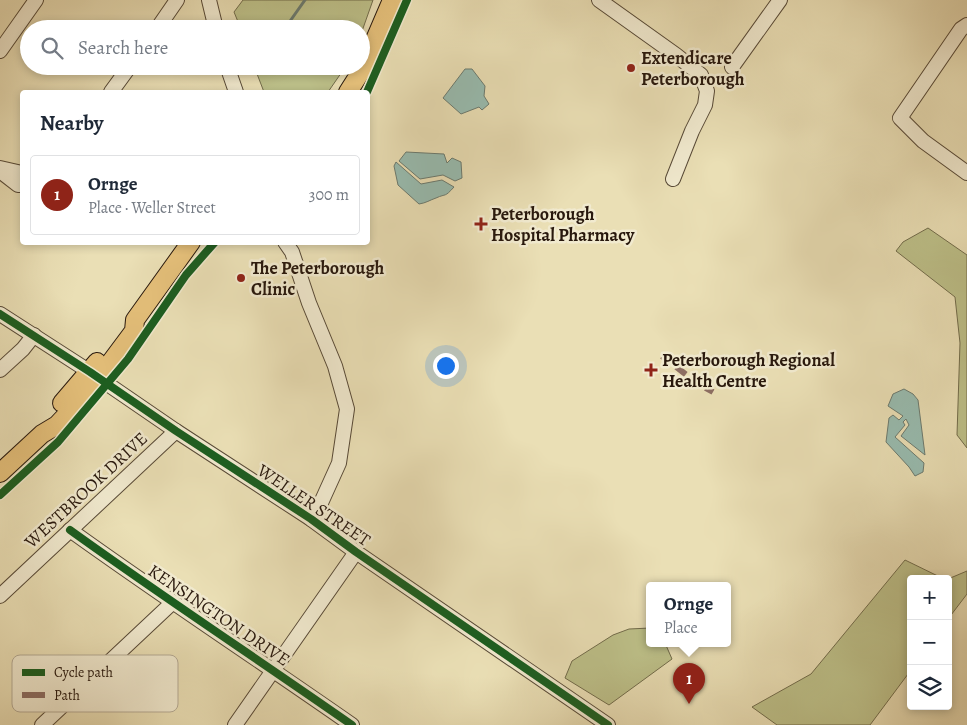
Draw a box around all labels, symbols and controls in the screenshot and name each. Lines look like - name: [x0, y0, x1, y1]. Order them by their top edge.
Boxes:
- search box: [20, 20, 370, 75]
- icon: search: [38, 34, 66, 62]
- text: Search here: [78, 35, 168, 61]
- place label: Extendicare Peterborough: [641, 46, 745, 91]
- marker: Extendicare Peterborough: [625, 62, 637, 74]
- text: Nearby: [40, 109, 103, 137]
- text: Ornge: [88, 171, 138, 197]
- text: 1: [54, 184, 60, 206]
- text: 300 m: [309, 184, 349, 206]
- text: Place · Weller Street: [88, 197, 216, 219]
- place label: Peterborough Hospital Pharmacy: [491, 202, 635, 247]
- marker: Peterborough Hospital Pharmacy: [475, 218, 487, 230]
- place label: The Peterborough Clinic: [251, 256, 385, 301]
- marker: The Peterborough Clinic: [235, 272, 247, 284]
- place label: Peterborough Regional Health Centre: [662, 348, 835, 393]
- your location: [433, 353, 459, 379]
- marker: Peterborough Regional Health Centre: [644, 363, 658, 377]
- street label: WESTBROOK DRIVE: [19, 427, 153, 554]
- street label: WELLER STREET: [252, 458, 375, 552]
- street label: KENSINGTON DRIVE: [143, 559, 295, 671]
- map controls: [907, 575, 952, 710]
- button: +: [907, 575, 952, 620]
- popup: [646, 582, 731, 647]
- text: Ornge: [664, 591, 713, 617]
- text: Place: [664, 617, 698, 639]
- button: −: [907, 620, 952, 665]
- legend: [12, 655, 178, 712]
- text: Cycle path: [54, 663, 114, 682]
- pin: 1: [673, 663, 705, 704]
- button: layers: [907, 665, 952, 710]
- text: Path: [54, 686, 81, 705]

